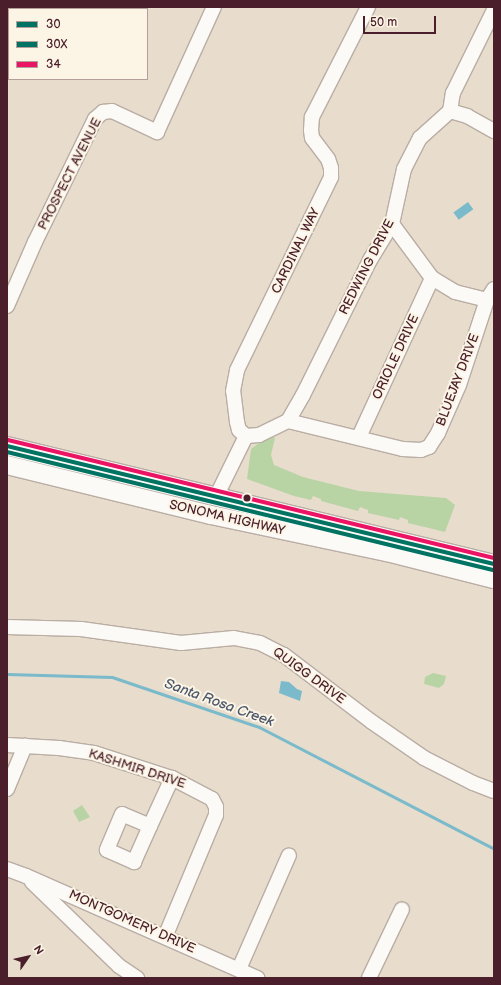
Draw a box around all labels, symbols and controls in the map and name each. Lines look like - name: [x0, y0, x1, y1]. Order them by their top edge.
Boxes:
- legend: [8, 8, 148, 80]
- scale bar: [365, 8, 438, 34]
- text: 50 m: [370, 15, 397, 30]
- text: 30: [46, 17, 60, 32]
- text: 30X: [46, 37, 67, 52]
- text: 34: [46, 57, 61, 72]
- street label: PROSPECT AVENUE: [35, 115, 105, 233]
- street label: CARDINAL WAY: [268, 205, 324, 297]
- street label: REDWING DRIVE: [336, 217, 398, 317]
- street label: ORIOLE DRIVE: [369, 312, 423, 402]
- street label: BLUEJAY DRIVE: [433, 332, 483, 428]
- unlabelled marker: [242, 493, 252, 503]
- street label: SONOMA HIGHWAY: [168, 497, 286, 539]
- street label: QUIGG DRIVE: [270, 644, 348, 708]
- water label: Santa Rosa Creek: [162, 675, 276, 731]
- street label: KASHMIR DRIVE: [87, 746, 187, 792]
- street label: MONTGOMERY DRIVE: [66, 887, 198, 957]
- north arrow: [8, 937, 48, 977]
- text: N: [31, 943, 46, 957]

